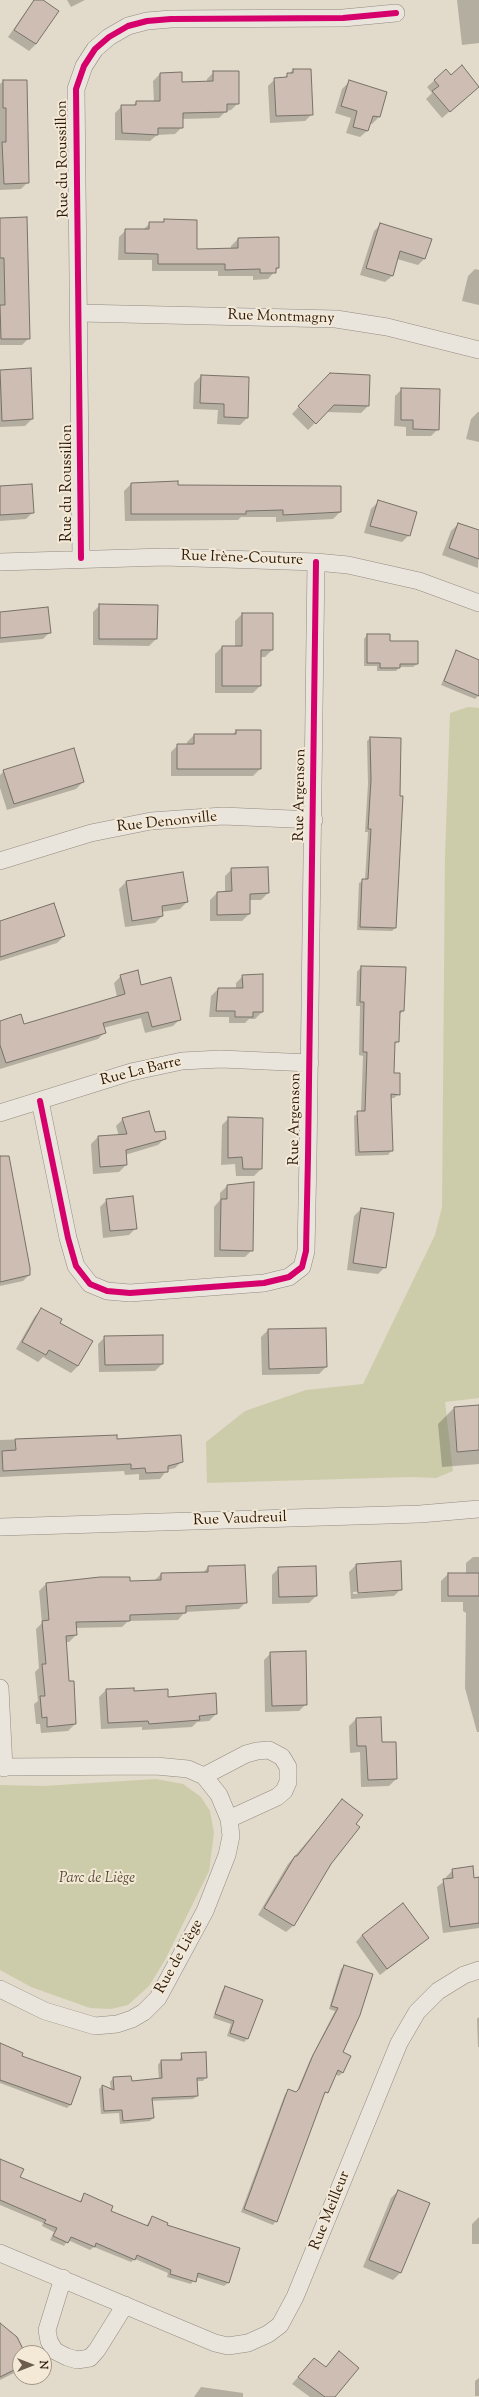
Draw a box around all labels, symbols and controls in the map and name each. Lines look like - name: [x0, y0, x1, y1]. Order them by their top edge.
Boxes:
- street label: Rue du Roussillon: [54, 100, 74, 218]
- street label: Rue Montmagny: [227, 307, 335, 329]
- street label: Rue du Roussillon: [59, 424, 77, 542]
- street label: Rue Irène-Couture: [181, 548, 303, 570]
- street label: Rue Argenson: [291, 748, 311, 842]
- street label: Rue Denonville: [116, 809, 218, 837]
- street label: Rue La Barre: [99, 1053, 183, 1091]
- street label: Rue Argenson: [286, 1072, 306, 1166]
- street label: Rue Vaudreuil: [193, 1509, 287, 1531]
- park label: Parc de Liège: [59, 1870, 135, 1888]
- street label: Rue de Liège: [152, 1917, 208, 1997]
- street label: Rue Meilleur: [307, 2169, 355, 2253]
- north arrow: [12, 2345, 52, 2385]
- text: N: [35, 2361, 51, 2369]

